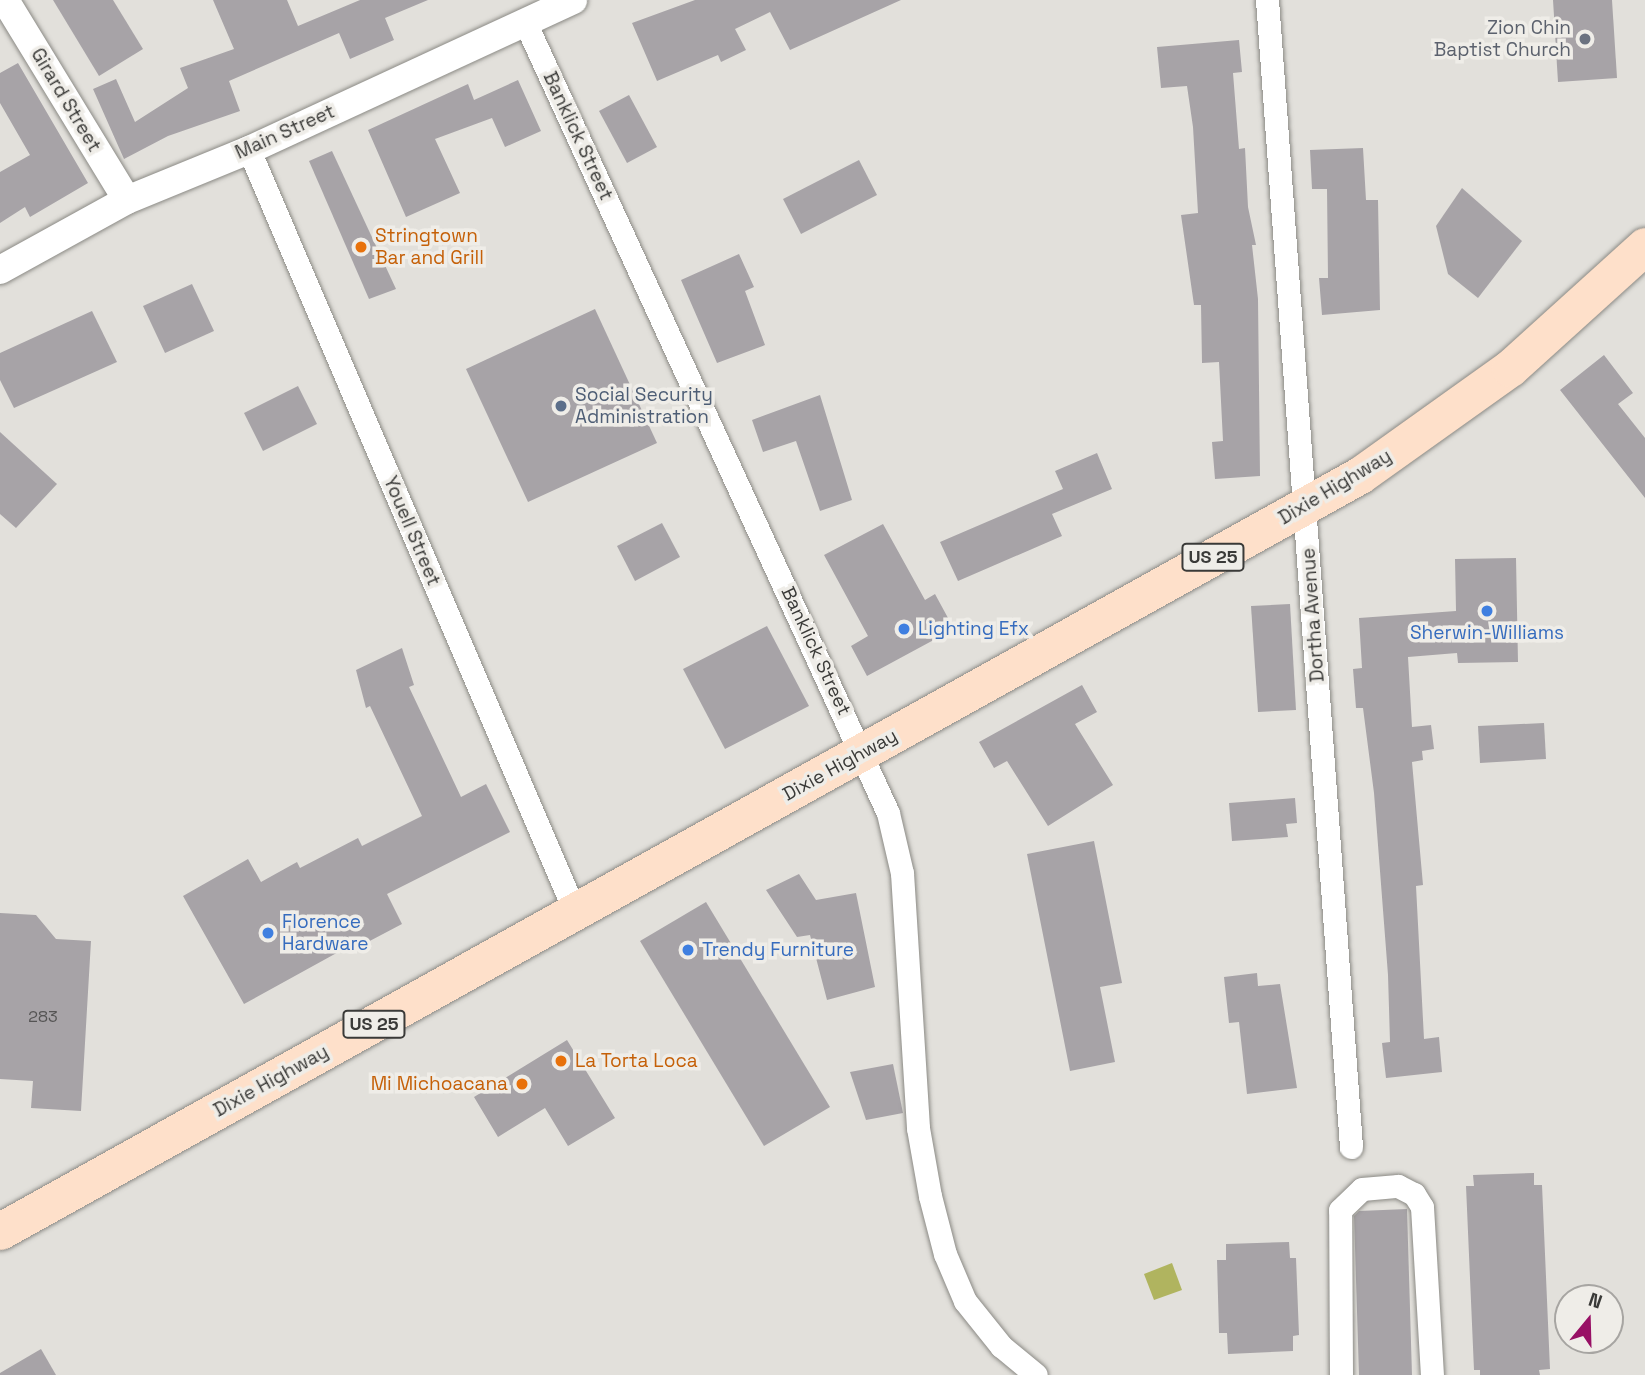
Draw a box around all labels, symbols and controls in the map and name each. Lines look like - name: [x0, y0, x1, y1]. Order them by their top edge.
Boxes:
- place label: Zion Chin Baptist Church: [1434, 17, 1571, 61]
- marker: Zion Chin Baptist Church: [1577, 31, 1593, 47]
- street label: Girard Street: [26, 44, 106, 156]
- street label: Banklick Street: [538, 68, 618, 204]
- street label: Main Street: [232, 100, 338, 164]
- place label: Stringtown Bar and Grill: [375, 225, 484, 269]
- marker: Stringtown Bar and Grill: [353, 239, 369, 255]
- place label: Social Security Administration: [575, 384, 713, 428]
- marker: Social Security Administration: [553, 398, 569, 414]
- street label: Dixie Highway: [1274, 444, 1396, 530]
- street label: Youell Street: [379, 473, 445, 589]
- road number: US 25: [1180, 542, 1246, 572]
- street label: Dortha Avenue: [1297, 547, 1329, 683]
- street label: Banklick Street: [776, 583, 856, 719]
- marker: Sherwin-Williams: [1479, 603, 1495, 619]
- place label: Lighting Efx: [918, 618, 1029, 640]
- marker: Lighting Efx: [896, 621, 912, 637]
- place label: Sherwin-Williams: [1410, 622, 1564, 644]
- street label: Dixie Highway: [779, 724, 901, 806]
- place label: Florence Hardware: [282, 911, 368, 955]
- marker: Florence Hardware: [260, 925, 276, 941]
- place label: Trendy Furniture: [702, 939, 854, 961]
- marker: Trendy Furniture: [680, 942, 696, 958]
- house number: 283: [28, 1007, 58, 1027]
- road number: US 25: [341, 1009, 407, 1038]
- street label: Dixie Highway: [210, 1040, 332, 1122]
- place label: La Torta Loca: [575, 1050, 698, 1072]
- marker: La Torta Loca: [553, 1053, 569, 1069]
- place label: Mi Michoacana: [371, 1073, 508, 1095]
- marker: Mi Michoacana: [514, 1076, 530, 1092]
- north arrow: [1554, 1284, 1624, 1354]
- text: N: [1585, 1287, 1605, 1314]

